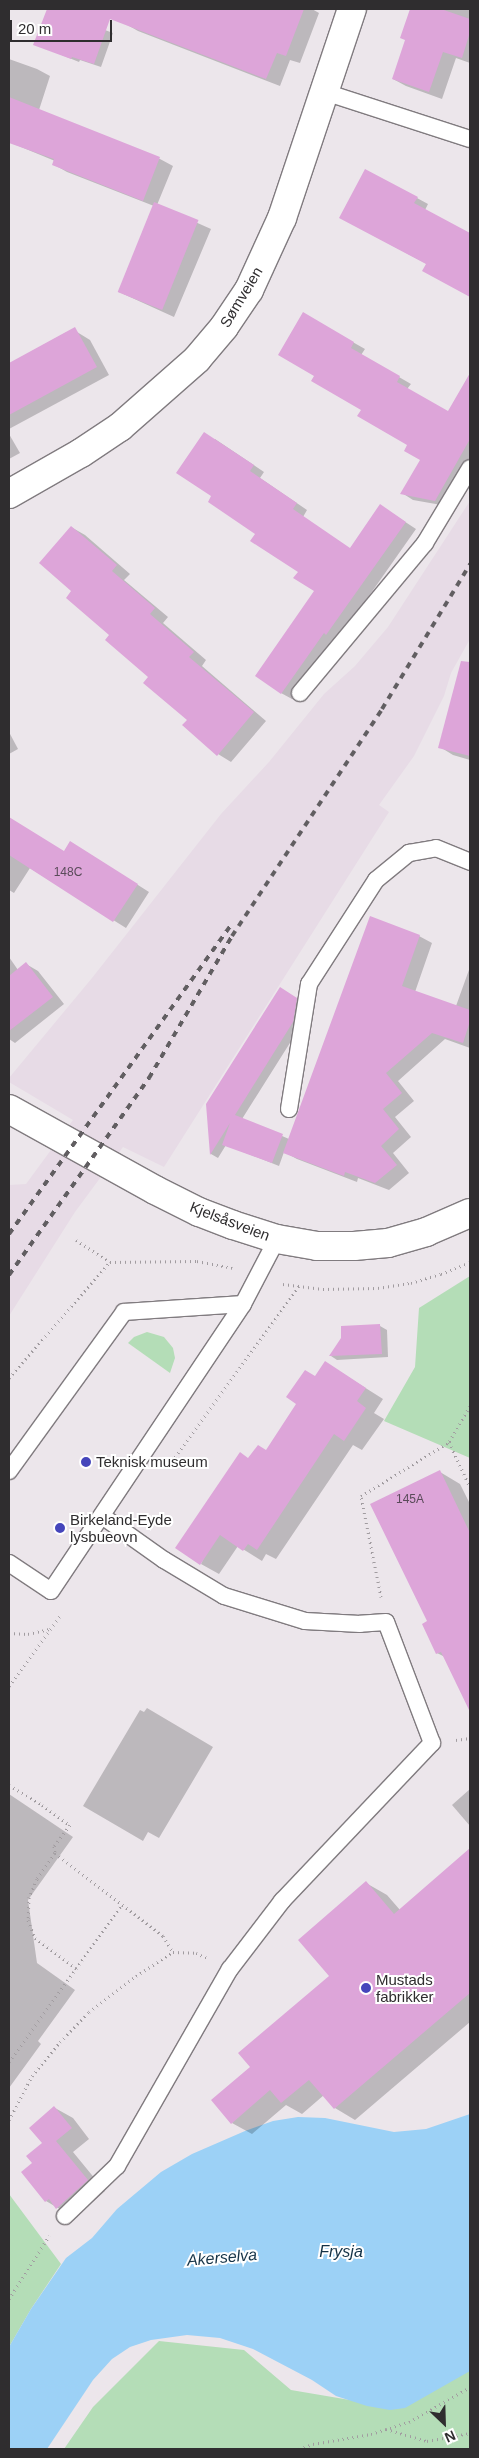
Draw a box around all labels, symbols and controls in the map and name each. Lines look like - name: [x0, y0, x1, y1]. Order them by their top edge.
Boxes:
- scale bar: [12, 10, 115, 42]
- text: 20 m: [18, 20, 51, 37]
- street label: Sømveien: [216, 263, 266, 331]
- house number: 148C: [54, 866, 82, 880]
- street label: Kjelsåsveien: [187, 1198, 273, 1244]
- place label: Teknisk museum: [96, 1453, 208, 1471]
- marker: Teknisk museum: [80, 1456, 92, 1468]
- house number: 145A: [396, 1493, 424, 1507]
- place label: Birkeland-Eyde lysbueovn: [70, 1510, 172, 1545]
- marker: Birkeland-Eyde lysbueovn: [54, 1522, 66, 1534]
- place label: Mustads fabrikker: [376, 1970, 434, 2005]
- marker: Mustads fabrikker: [360, 1982, 372, 1994]
- water label: Frysja: [319, 2242, 363, 2262]
- water label: Akerselva: [186, 2245, 258, 2271]
- north arrow: [419, 2398, 469, 2448]
- text: N: [442, 2427, 458, 2446]

